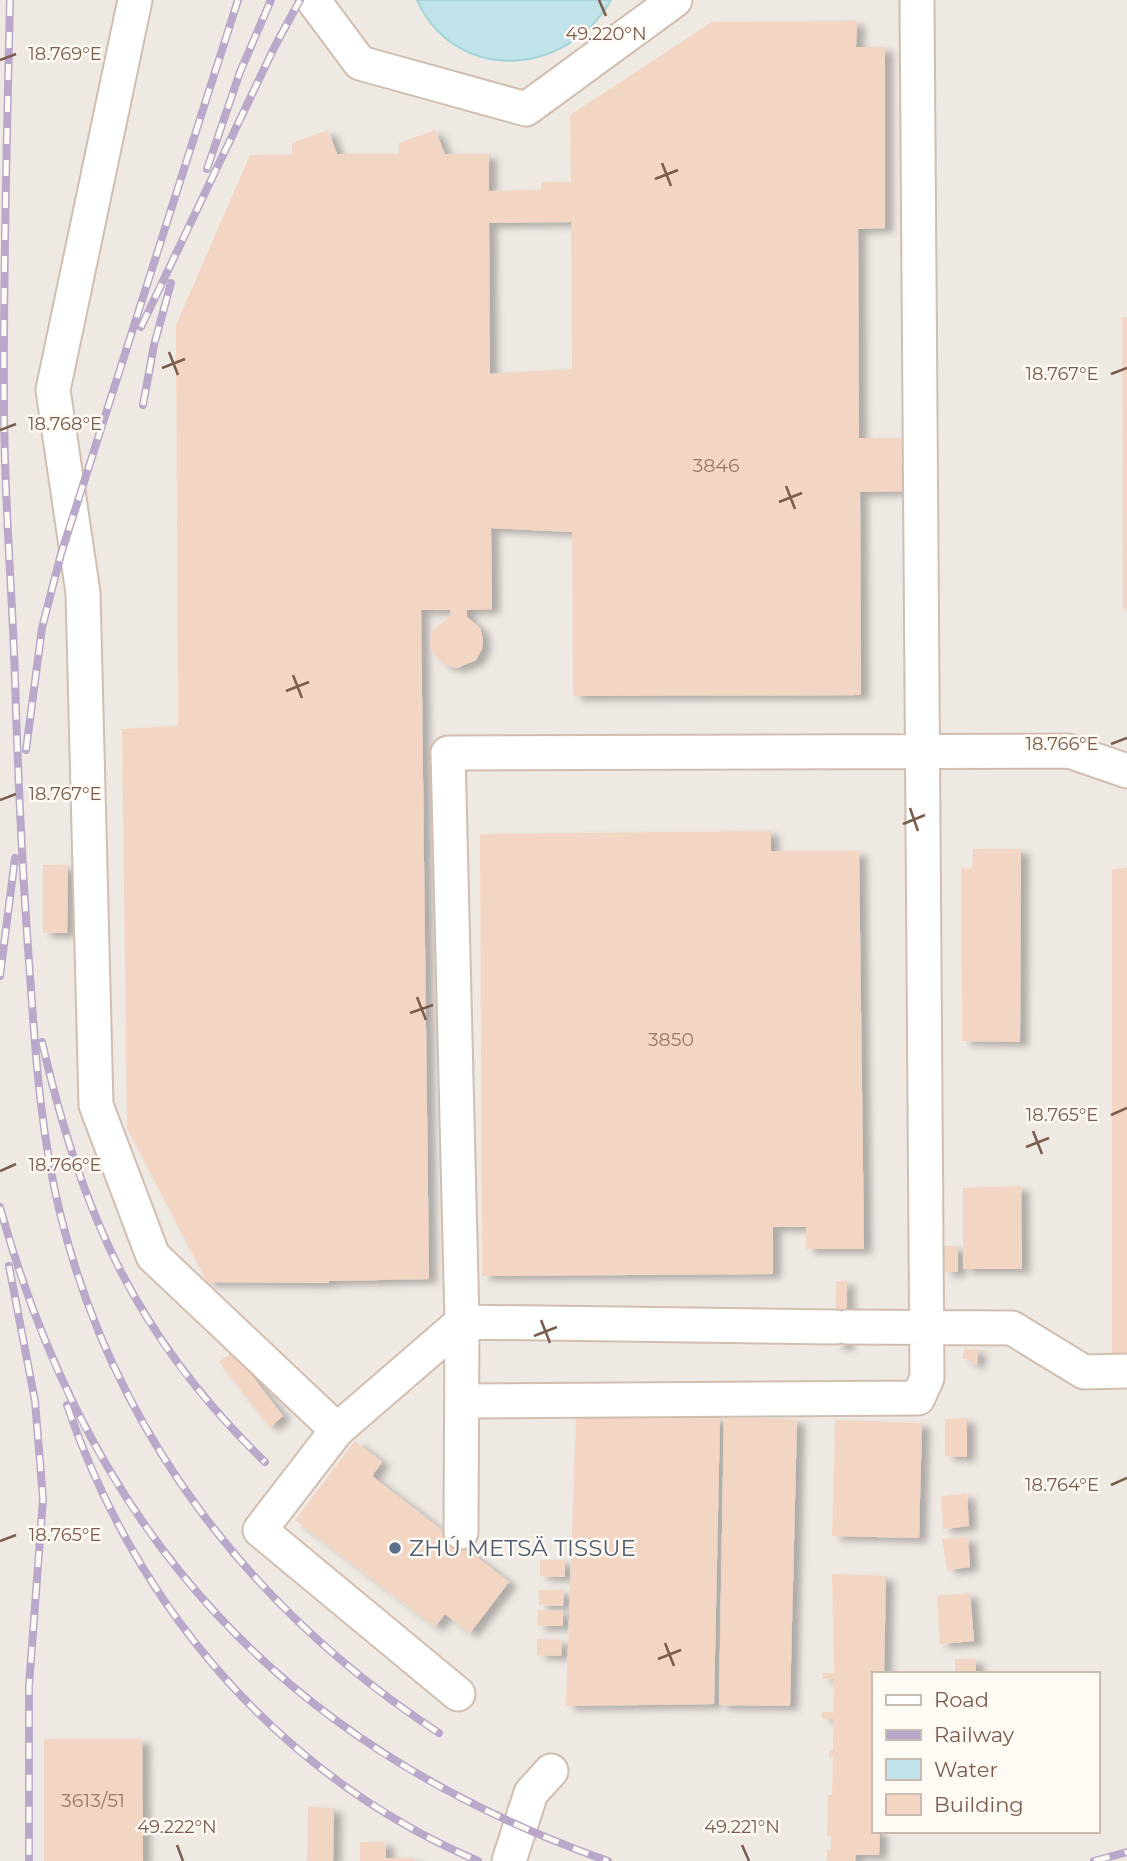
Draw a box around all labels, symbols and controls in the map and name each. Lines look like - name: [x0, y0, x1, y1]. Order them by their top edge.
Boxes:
- text: 49.220°N: [565, 23, 647, 45]
- text: 18.769°E: [28, 43, 102, 65]
- text: 18.767°E: [1025, 363, 1099, 385]
- text: 18.768°E: [28, 413, 102, 435]
- house number: 3846: [693, 454, 739, 477]
- text: 18.766°E: [1025, 733, 1099, 755]
- text: 18.767°E: [28, 783, 102, 805]
- house number: 3850: [648, 1028, 694, 1051]
- text: 18.765°E: [1026, 1104, 1098, 1126]
- text: 18.766°E: [28, 1154, 102, 1176]
- text: 18.764°E: [1025, 1474, 1099, 1496]
- text: 18.765°E: [29, 1524, 101, 1546]
- place label: ZHÚ METSÄ TISSUE: [409, 1534, 636, 1562]
- marker: ZHÚ METSÄ TISSUE: [387, 1540, 403, 1556]
- legend: [872, 1672, 1099, 1833]
- text: Road: [934, 1687, 989, 1712]
- text: Railway: [934, 1722, 1015, 1747]
- text: Water: [934, 1757, 998, 1782]
- house number: 3613/51: [61, 1789, 125, 1812]
- text: Building: [934, 1792, 1024, 1817]
- text: 49.222°N: [137, 1816, 217, 1838]
- text: 49.221°N: [704, 1816, 780, 1838]

